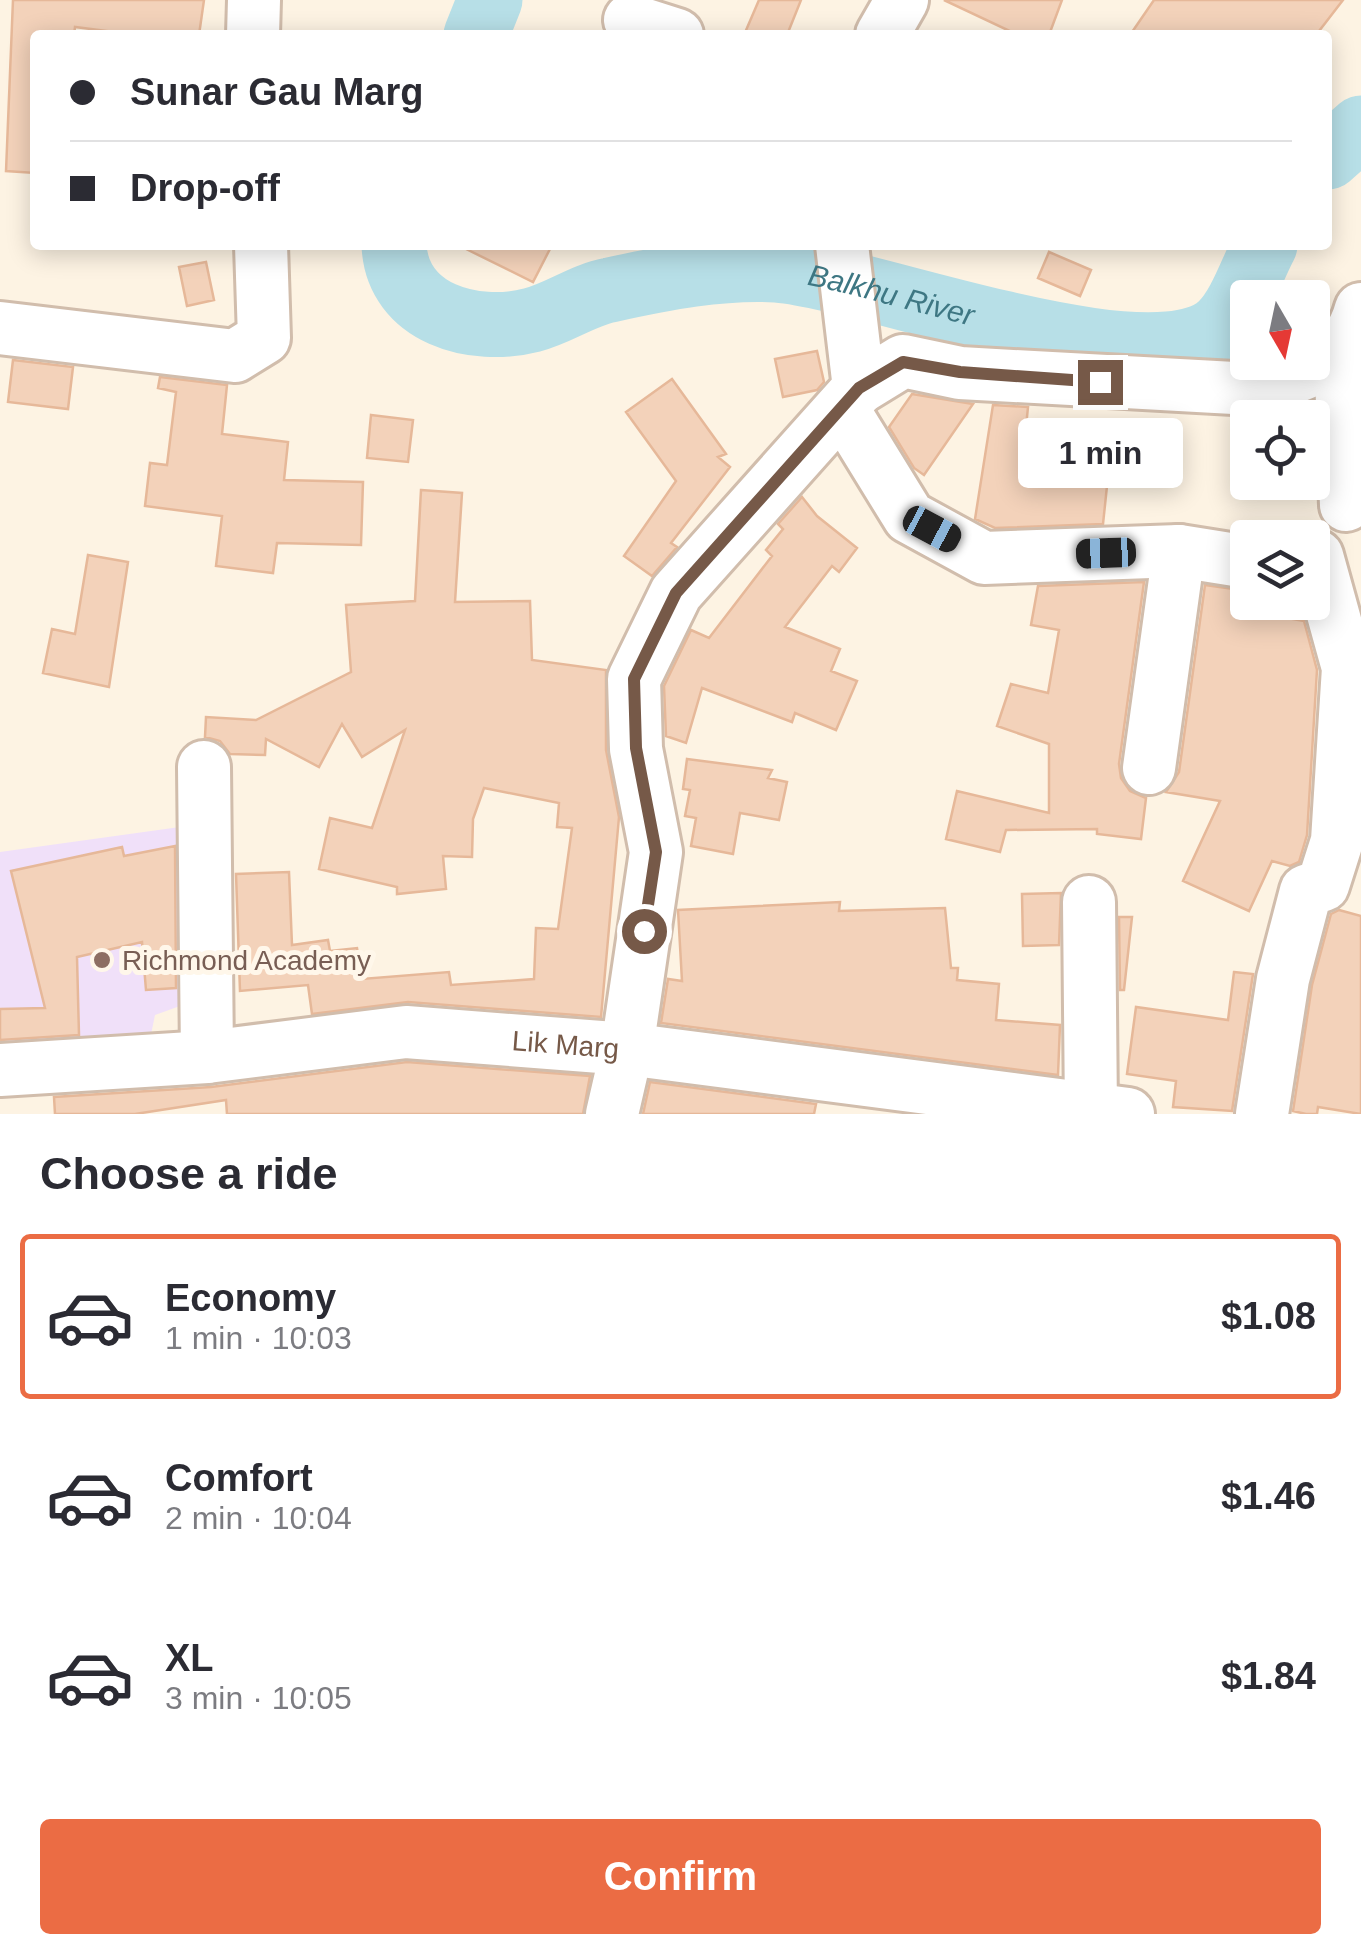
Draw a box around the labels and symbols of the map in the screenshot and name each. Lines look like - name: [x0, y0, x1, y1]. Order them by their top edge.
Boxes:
- water label: Balkhu River: [805, 258, 979, 332]
- north arrow: [1230, 280, 1330, 380]
- route end: [1078, 360, 1123, 405]
- callout: 1 min: [1018, 417, 1182, 487]
- car: [898, 502, 966, 556]
- car: [1075, 537, 1137, 569]
- route start: [622, 909, 667, 954]
- place label: Richmond Academy: [122, 945, 371, 976]
- marker: Richmond Academy: [91, 949, 113, 971]
- street label: Lik Marg: [511, 1025, 620, 1064]

